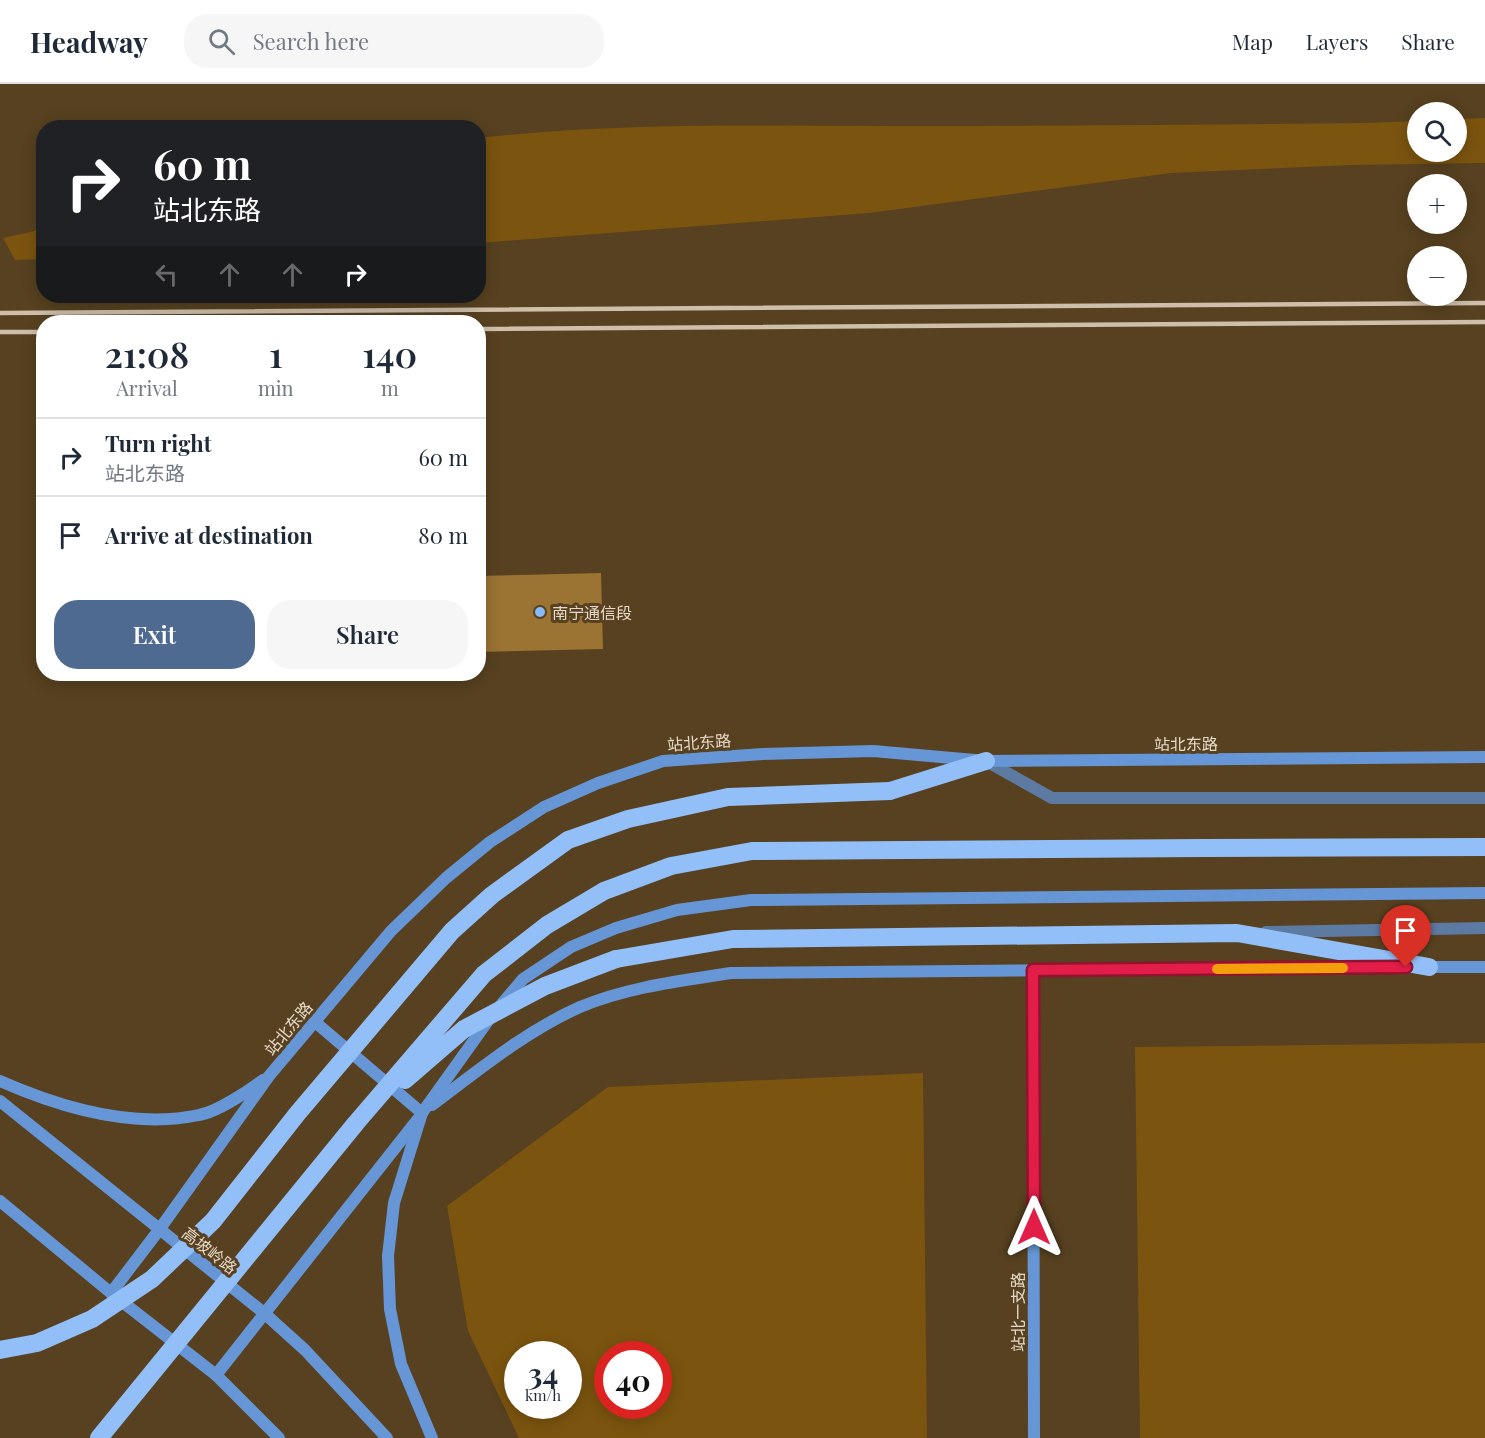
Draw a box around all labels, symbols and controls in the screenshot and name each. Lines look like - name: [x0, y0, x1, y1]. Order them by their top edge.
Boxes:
- search box: [184, 14, 604, 68]
- text: Headway: [30, 23, 148, 60]
- icon: search: [205, 25, 238, 58]
- text: Search here: [253, 26, 369, 56]
- text: Map: [1232, 27, 1273, 55]
- text: Layers: [1306, 27, 1368, 55]
- text: Share: [1401, 27, 1455, 55]
- map controls: [1407, 102, 1467, 306]
- button: search: [1407, 102, 1467, 162]
- text: 60 m: [153, 135, 251, 191]
- icon: right: [54, 144, 132, 222]
- button: +: [1407, 174, 1467, 234]
- text: 站北东路: [153, 191, 261, 227]
- button: −: [1407, 246, 1467, 306]
- icon: left: [150, 258, 183, 291]
- icon: ahead: [213, 258, 246, 291]
- icon: ahead: [276, 258, 309, 291]
- icon: right: [339, 258, 372, 291]
- text: 21:08: [105, 329, 189, 377]
- text: 1: [269, 329, 283, 377]
- text: 140: [362, 329, 417, 377]
- text: Arrival: [116, 374, 178, 401]
- text: min: [258, 374, 294, 401]
- text: m: [381, 374, 399, 401]
- text: Turn right: [105, 428, 211, 458]
- icon: right: [54, 441, 87, 474]
- text: 60 m: [418, 442, 468, 472]
- text: 站北东路: [105, 459, 185, 486]
- icon: arrive: [54, 519, 87, 552]
- text: Arrive at destination: [105, 520, 313, 550]
- text: 80 m: [418, 520, 468, 550]
- button: Exit: [54, 600, 255, 669]
- button: Share: [267, 600, 468, 669]
- place label: 南宁通信段: [552, 602, 632, 623]
- marker: 南宁通信段: [533, 605, 547, 619]
- street label: 站北东路: [666, 729, 732, 755]
- street label: 站北东路: [1154, 733, 1218, 754]
- pin: [1380, 905, 1431, 967]
- icon: arrive: [1389, 914, 1422, 947]
- street label: 站北东路: [259, 997, 317, 1059]
- position arrow: [1002, 1195, 1066, 1259]
- street label: 高坡岭路: [178, 1222, 242, 1278]
- street label: 站北一支路: [1007, 1272, 1028, 1352]
- speed limit sign: 40: [594, 1341, 672, 1419]
- text: 34: [528, 1353, 558, 1393]
- text: km/h: [525, 1385, 561, 1405]

